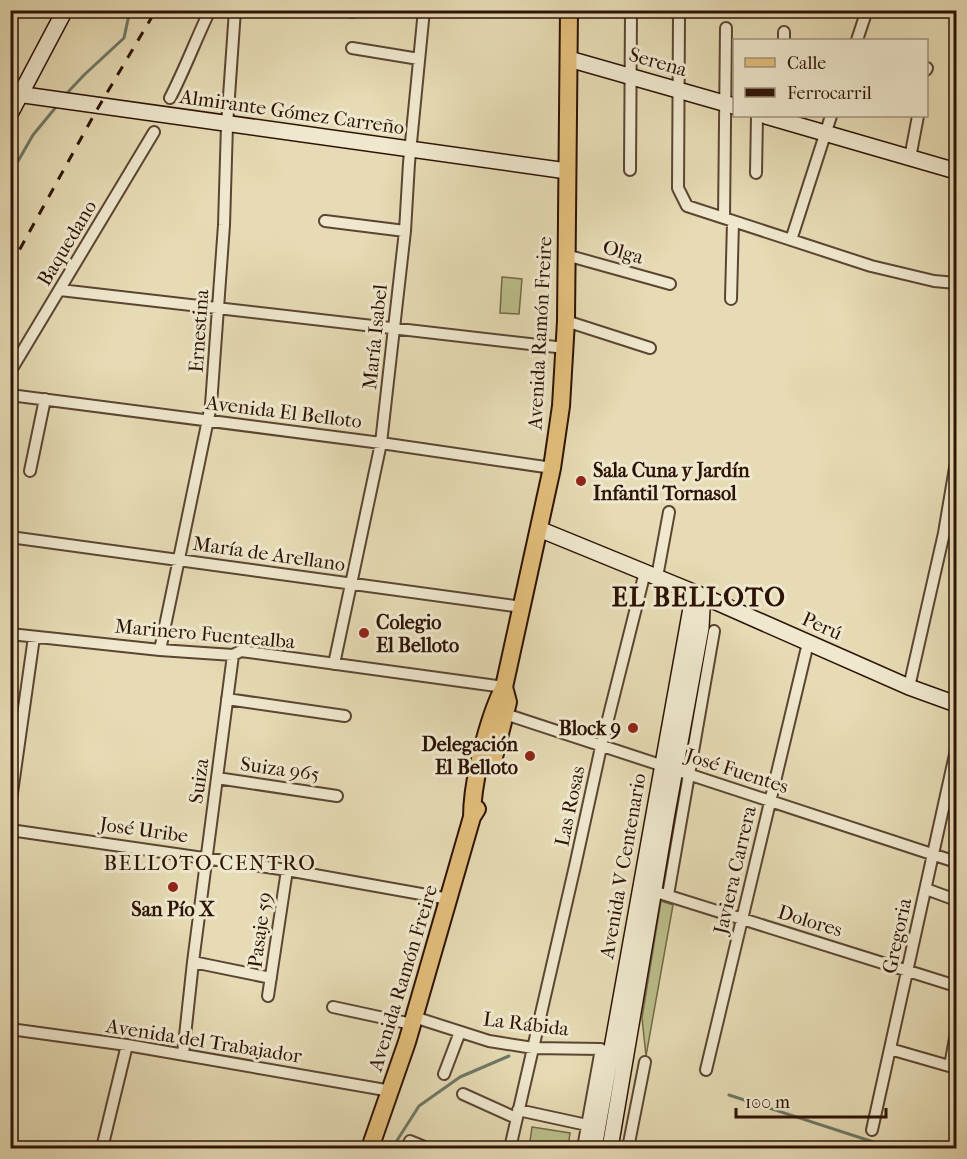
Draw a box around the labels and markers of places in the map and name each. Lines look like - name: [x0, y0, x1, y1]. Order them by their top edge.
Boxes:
- place label: Sala Cuna y Jardín Infantil Tornasol: [593, 459, 750, 505]
- marker: Sala Cuna y Jardín Infantil Tornasol: [574, 474, 588, 488]
- place label: Colegio El Belloto: [376, 611, 459, 657]
- marker: Colegio El Belloto: [357, 626, 371, 640]
- place label: Block 9: [559, 717, 621, 740]
- marker: Block 9: [626, 721, 640, 735]
- place label: Delegación El Belloto: [422, 733, 518, 779]
- marker: Delegación El Belloto: [523, 749, 537, 763]
- marker: San Pío X: [166, 880, 180, 894]
- place label: San Pío X: [131, 898, 215, 921]

